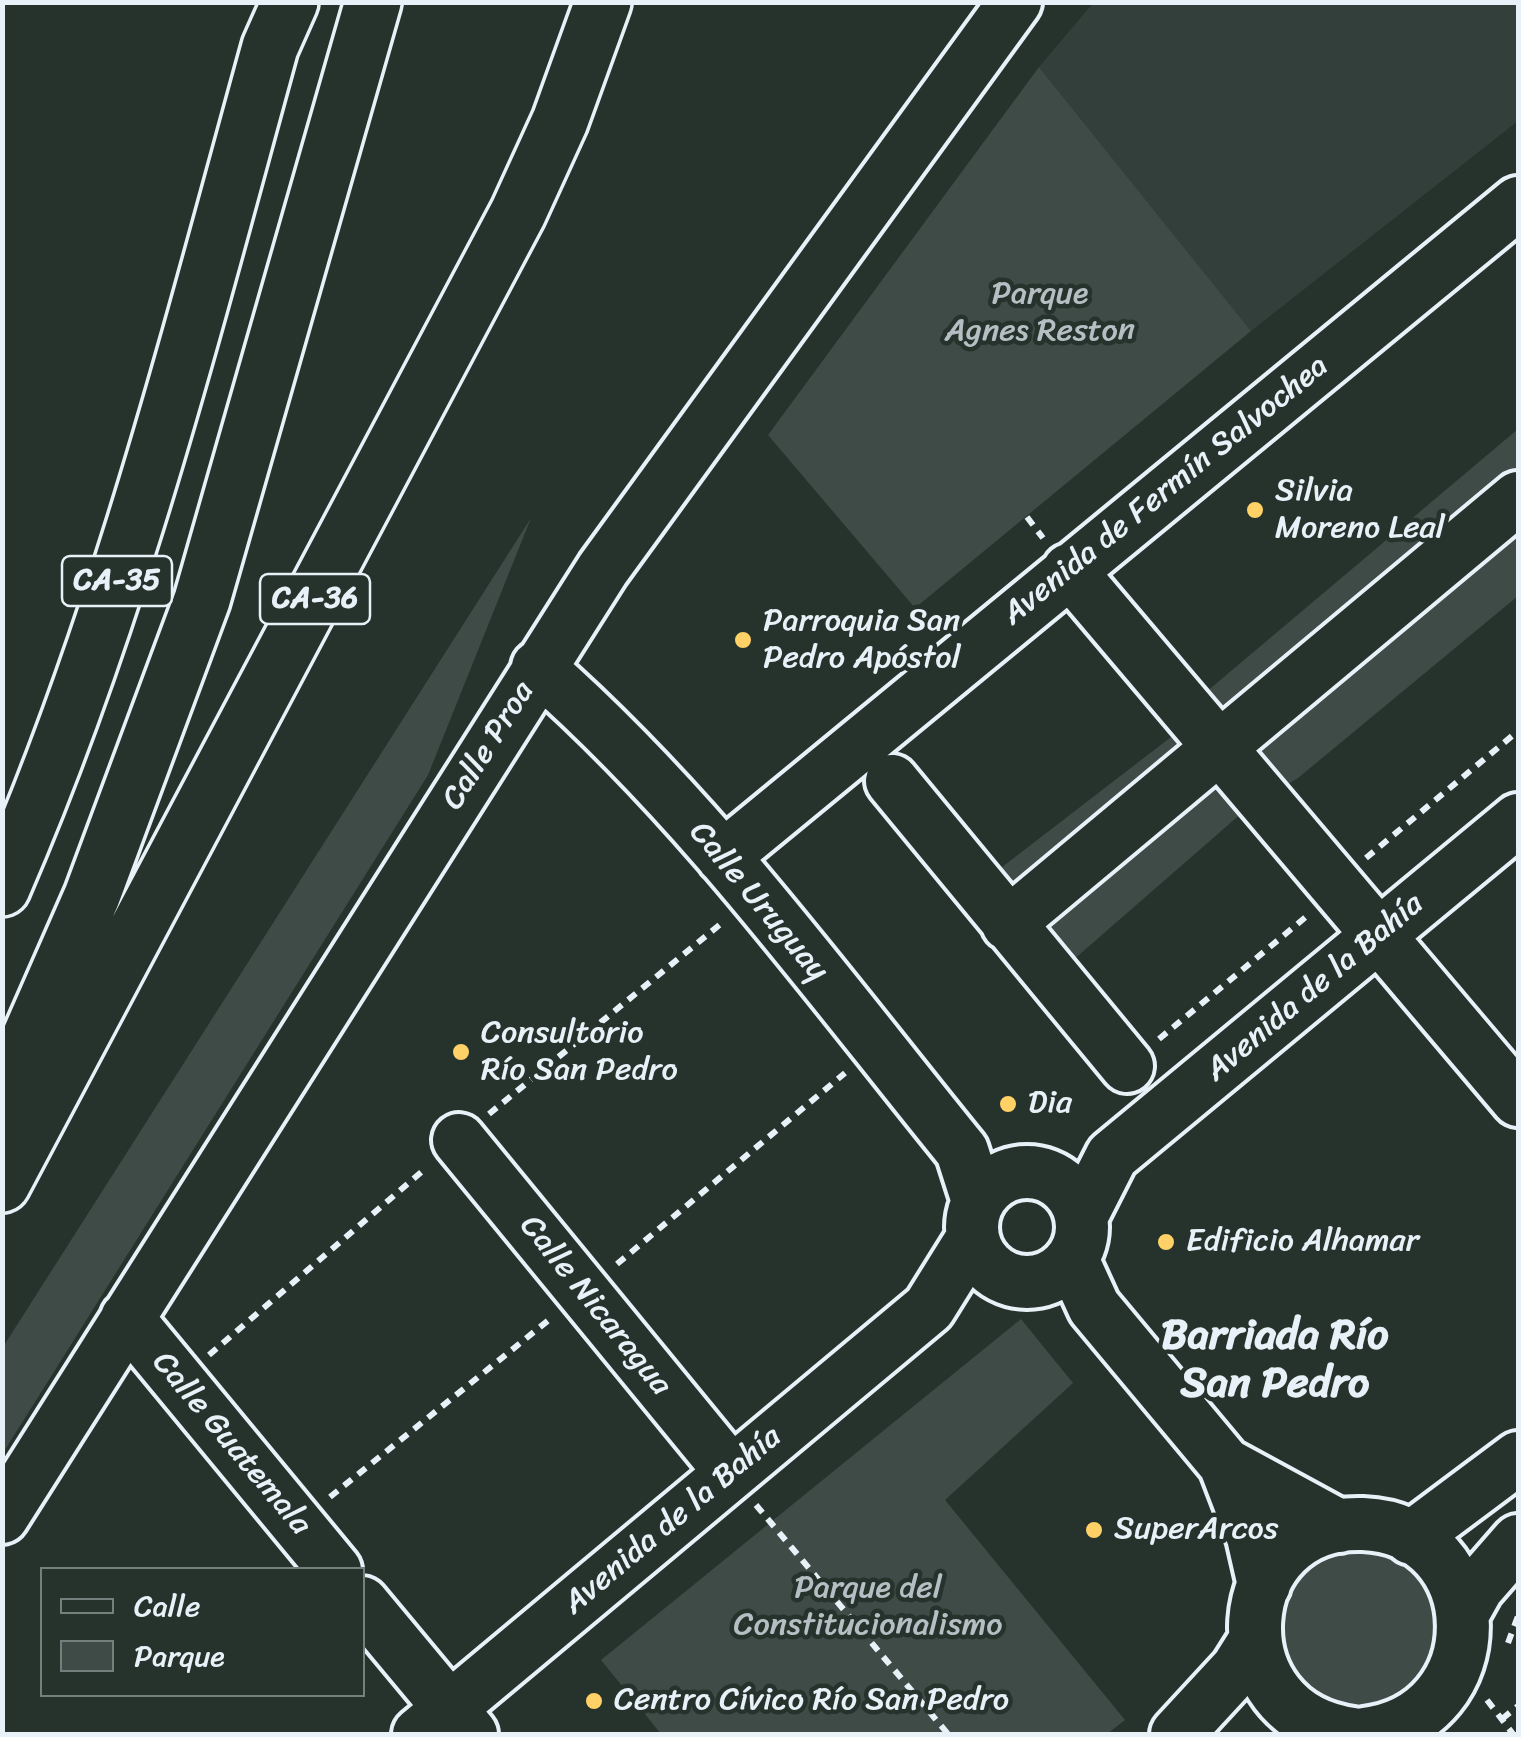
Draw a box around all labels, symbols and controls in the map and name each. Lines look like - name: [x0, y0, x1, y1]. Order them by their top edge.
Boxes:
- park label: Parque Agnes Reston: [945, 276, 1135, 351]
- street label: Avenida de Fermín Salvochea: [995, 348, 1337, 634]
- place label: Silvia Moreno Leal: [1275, 473, 1445, 548]
- marker: Silvia Moreno Leal: [1244, 499, 1266, 521]
- road number: CA-35: [62, 556, 172, 606]
- road number: CA-36: [260, 574, 370, 624]
- place label: Parroquia San Pedro Apóstol: [763, 603, 961, 678]
- marker: Parroquia San Pedro Apóstol: [732, 629, 754, 651]
- street label: Calle Proa: [435, 675, 543, 817]
- street label: Calle Uruguay: [680, 814, 836, 990]
- street label: Avenida de la Bahía: [1198, 886, 1432, 1090]
- place label: Consultorio Río San Pedro: [481, 1015, 678, 1090]
- marker: Consultorio Río San Pedro: [450, 1041, 472, 1063]
- place label: Dia: [1028, 1085, 1072, 1123]
- marker: Dia: [997, 1093, 1019, 1115]
- street label: Calle Nicaragua: [511, 1208, 679, 1404]
- place label: Edificio Alhamar: [1186, 1223, 1419, 1261]
- marker: Edificio Alhamar: [1155, 1231, 1177, 1253]
- district label: Barriada Río San Pedro: [1161, 1312, 1389, 1410]
- street label: Calle Guatemala: [143, 1345, 319, 1543]
- street label: Avenida de la Bahía: [556, 1419, 790, 1623]
- place label: SuperArcos: [1114, 1511, 1278, 1549]
- marker: SuperArcos: [1083, 1519, 1105, 1541]
- legend: [40, 1567, 365, 1697]
- park label: Parque del Constitucionalismo: [733, 1570, 1003, 1645]
- text: Calle: [134, 1579, 200, 1633]
- text: Parque: [134, 1629, 225, 1683]
- place label: Centro Cívico Río San Pedro: [614, 1682, 1009, 1720]
- marker: Centro Cívico Río San Pedro: [583, 1690, 605, 1712]

